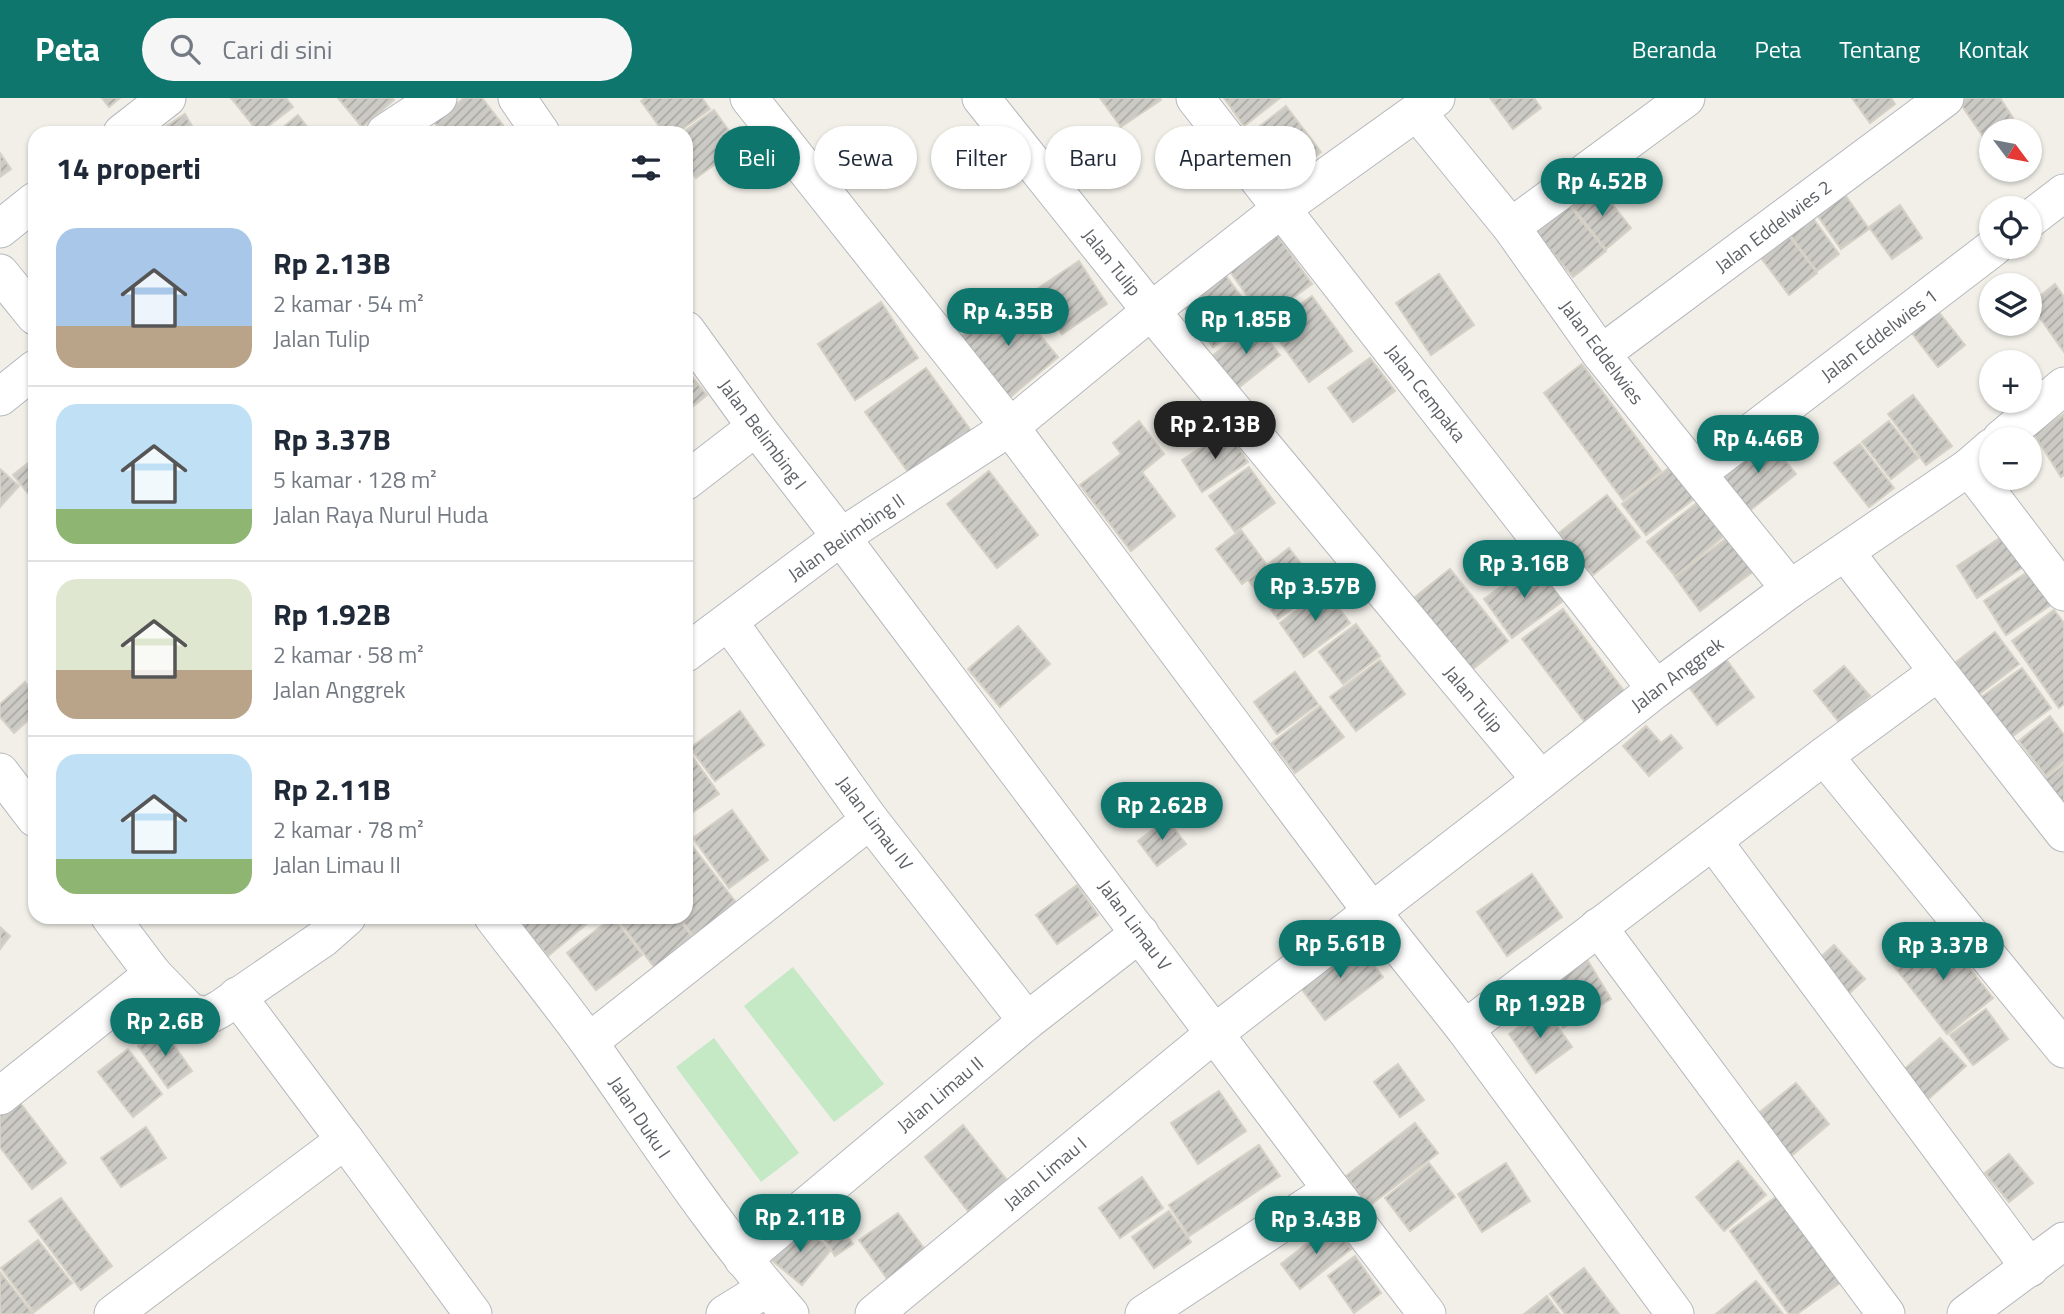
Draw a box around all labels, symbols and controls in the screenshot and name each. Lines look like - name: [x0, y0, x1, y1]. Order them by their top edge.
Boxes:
- search box: [142, 18, 632, 81]
- text: Peta: [35, 24, 100, 74]
- icon: search: [166, 30, 204, 68]
- text: Cari di sini: [222, 30, 332, 69]
- text: Beranda: [1632, 31, 1717, 67]
- text: Peta: [1755, 31, 1801, 67]
- text: Tentang: [1839, 31, 1920, 67]
- text: Kontak: [1958, 31, 2029, 67]
- north arrow: [1979, 119, 2042, 182]
- map controls: [1979, 119, 2042, 490]
- chip: Beli: [714, 126, 800, 189]
- chip: Sewa: [814, 126, 917, 189]
- chip: Filter: [931, 126, 1031, 189]
- chip: Baru: [1045, 126, 1141, 189]
- chip: Apartemen: [1155, 126, 1316, 189]
- text: 14 properti: [56, 145, 201, 191]
- icon: filters: [627, 149, 665, 187]
- pin: Rp 4.52B: [1530, 158, 1674, 218]
- text: Rp 4.52B: [1557, 163, 1647, 198]
- street label: Jalan Eddelwies 2: [1708, 172, 1837, 279]
- button: locate: [1979, 196, 2042, 259]
- street label: Jalan Tulip: [1076, 221, 1149, 302]
- text: Rp 2.13B: [273, 240, 391, 286]
- icon: home: [112, 256, 196, 340]
- button: layers: [1979, 273, 2042, 336]
- street label: Jalan Eddelwies 1: [1814, 281, 1943, 388]
- text: 2 kamar · 54 m²: [273, 286, 424, 321]
- pin: Rp 4.35B: [936, 288, 1080, 348]
- text: Rp 4.35B: [963, 293, 1053, 328]
- street label: Jalan Eddelwies: [1553, 293, 1652, 410]
- pin: Rp 1.85B: [1174, 296, 1318, 356]
- text: Rp 1.85B: [1201, 301, 1291, 336]
- text: Jalan Tulip: [273, 321, 370, 356]
- street label: Jalan Cempaka: [1379, 338, 1474, 448]
- button: +: [1979, 350, 2042, 413]
- street label: Jalan Belimbing I: [712, 372, 815, 495]
- pin: Rp 2.13B: [1143, 402, 1287, 461]
- text: Rp 2.13B: [1170, 406, 1260, 441]
- text: Rp 3.37B: [273, 416, 391, 462]
- pin: Rp 4.46B: [1686, 416, 1830, 475]
- text: Rp 4.46B: [1713, 420, 1803, 455]
- button: −: [1979, 427, 2042, 490]
- icon: home: [112, 432, 196, 516]
- text: 5 kamar · 128 m²: [273, 462, 437, 497]
- street label: Jalan Belimbing II: [781, 486, 910, 588]
- text: Jalan Raya Nurul Huda: [273, 497, 488, 532]
- pin: Rp 3.16B: [1452, 540, 1596, 600]
- text: Rp 3.16B: [1479, 545, 1569, 580]
- pin: Rp 3.57B: [1243, 564, 1387, 623]
- text: Rp 3.57B: [1270, 568, 1360, 603]
- text: Rp 1.92B: [273, 591, 391, 637]
- icon: home: [112, 607, 196, 691]
- street label: Jalan Anggrek: [1624, 629, 1729, 718]
- text: 2 kamar · 58 m²: [273, 637, 424, 672]
- street label: Jalan Tulip: [1437, 659, 1511, 739]
- text: Jalan Anggrek: [273, 672, 405, 707]
- text: Rp 2.11B: [273, 766, 391, 812]
- street label: Jalan Limau IV: [830, 769, 921, 876]
- icon: home: [112, 782, 196, 866]
- pin: Rp 2.62B: [1090, 782, 1234, 842]
- text: Rp 2.62B: [1117, 787, 1207, 822]
- text: 2 kamar · 78 m²: [273, 812, 424, 847]
- text: Jalan Limau II: [273, 847, 401, 882]
- street label: Jalan Limau V: [1092, 873, 1179, 976]
- pin: Rp 5.61B: [1268, 920, 1412, 980]
- pin: Rp 3.37B: [1871, 922, 2015, 982]
- text: Rp 5.61B: [1295, 925, 1385, 960]
- text: Rp 3.37B: [1898, 927, 1988, 962]
- pin: Rp 1.92B: [1468, 981, 1612, 1040]
- text: Rp 1.92B: [1495, 985, 1585, 1020]
- pin: Rp 2.6B: [100, 998, 230, 1058]
- text: Rp 2.6B: [126, 1003, 204, 1038]
- street label: Jalan Limau II: [890, 1049, 989, 1139]
- street label: Jalan Duku I: [602, 1070, 679, 1164]
- street label: Jalan Limau I: [997, 1129, 1093, 1216]
- pin: Rp 2.11B: [728, 1194, 872, 1254]
- pin: Rp 3.43B: [1244, 1196, 1388, 1256]
- text: Rp 2.11B: [755, 1199, 845, 1234]
- text: Rp 3.43B: [1271, 1201, 1361, 1236]

